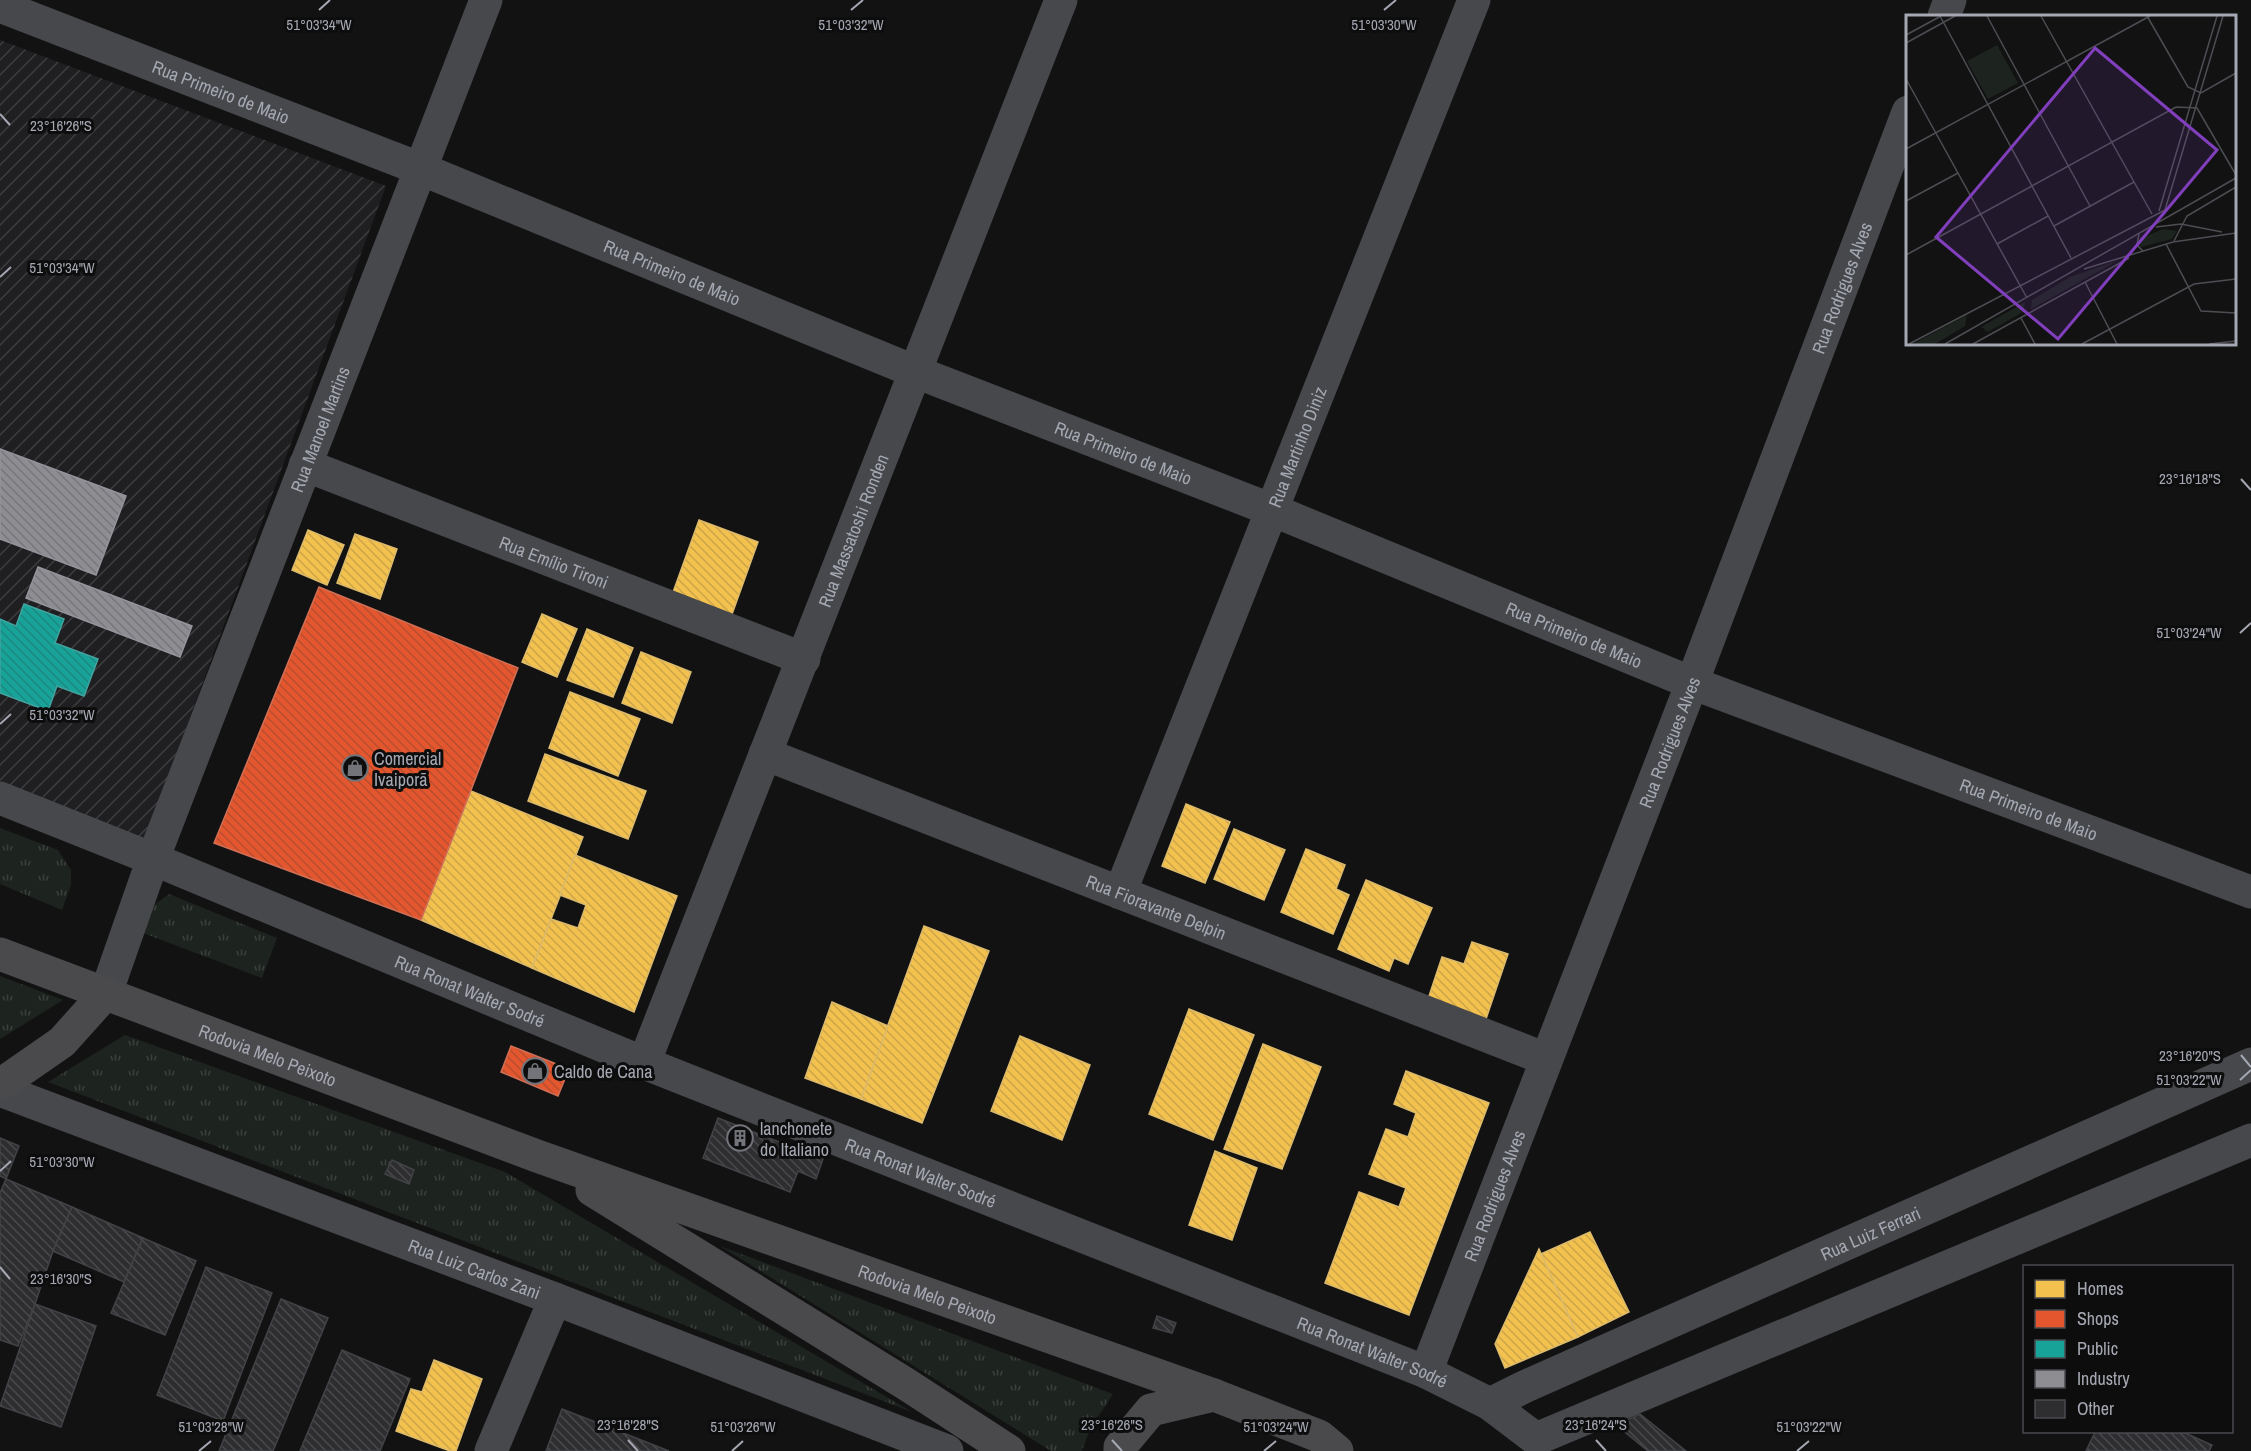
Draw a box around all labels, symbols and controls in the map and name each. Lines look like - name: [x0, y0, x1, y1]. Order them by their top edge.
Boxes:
- text: 51°03'34"W: [286, 14, 352, 35]
- text: 51°03'32"W: [818, 14, 884, 35]
- text: 51°03'30"W: [1351, 14, 1417, 35]
- inset map: [1906, 15, 2236, 345]
- street label: Rua Primeiro de Maio: [149, 54, 293, 129]
- text: 23°16'26"S: [30, 115, 92, 136]
- street label: Rua Rodrigues Alves: [1805, 219, 1878, 357]
- street label: Rua Primeiro de Maio: [600, 233, 744, 311]
- text: 51°03'34"W: [29, 257, 95, 278]
- street label: Rua Manoel Martins: [284, 363, 355, 496]
- street label: Rua Martinho Diniz: [1262, 383, 1332, 511]
- street label: Rua Primeiro de Maio: [1051, 415, 1196, 490]
- street label: Rua Massatoshi Ronden: [812, 450, 894, 611]
- text: 23°16'18"S: [2159, 468, 2221, 489]
- street label: Rua Emílio Tironi: [496, 529, 612, 594]
- street label: Rua Primeiro de Maio: [1502, 595, 1646, 674]
- text: 51°03'24"W: [2156, 622, 2222, 643]
- street label: Rua Rodrigues Alves: [1632, 673, 1706, 812]
- text: 51°03'32"W: [29, 704, 95, 725]
- place label: Comercial Ivaiporã: [374, 746, 441, 792]
- shop icon: Comercial Ivaiporã: [340, 753, 370, 783]
- street label: Rua Primeiro de Maio: [1956, 772, 2101, 846]
- street label: Rua Fioravante Delpin: [1082, 868, 1230, 945]
- street label: Rua Ronat Walter Sodré: [391, 948, 549, 1033]
- street label: Rodovia Melo Peixoto: [195, 1017, 340, 1092]
- text: 23°16'20"S: [2159, 1045, 2221, 1066]
- shop icon: Caldo de Cana: [520, 1056, 550, 1086]
- place label: Caldo de Cana: [554, 1059, 652, 1084]
- text: 51°03'22"W: [2156, 1069, 2222, 1090]
- place label: lanchonete do Italiano: [760, 1116, 832, 1162]
- building icon: lanchonete do Italiano: [725, 1123, 755, 1153]
- street label: Rua Rodrigues Alves: [1457, 1126, 1531, 1265]
- street label: Rua Ronat Walter Sodré: [842, 1131, 1000, 1213]
- text: 51°03'30"W: [29, 1151, 95, 1172]
- street label: Rua Luiz Ferrari: [1816, 1200, 1924, 1266]
- street label: Rua Luiz Carlos Zani: [405, 1232, 544, 1305]
- street label: Rodovia Melo Peixoto: [855, 1258, 1000, 1330]
- legend: [2023, 1265, 2233, 1433]
- text: 23°16'30"S: [30, 1268, 92, 1289]
- text: Homes: [2077, 1276, 2124, 1301]
- text: Shops: [2077, 1306, 2119, 1331]
- street label: Rua Ronat Walter Sodré: [1294, 1310, 1452, 1393]
- text: Public: [2077, 1336, 2118, 1361]
- text: Industry: [2077, 1366, 2130, 1391]
- text: Other: [2077, 1396, 2114, 1421]
- text: 23°16'28"S: [597, 1414, 659, 1435]
- text: 23°16'26"S: [1081, 1414, 1143, 1435]
- text: 23°16'24"S: [1565, 1414, 1627, 1435]
- text: 51°03'28"W: [178, 1416, 244, 1437]
- text: 51°03'26"W: [710, 1416, 776, 1437]
- text: 51°03'24"W: [1243, 1416, 1309, 1437]
- text: 51°03'22"W: [1776, 1416, 1842, 1437]

